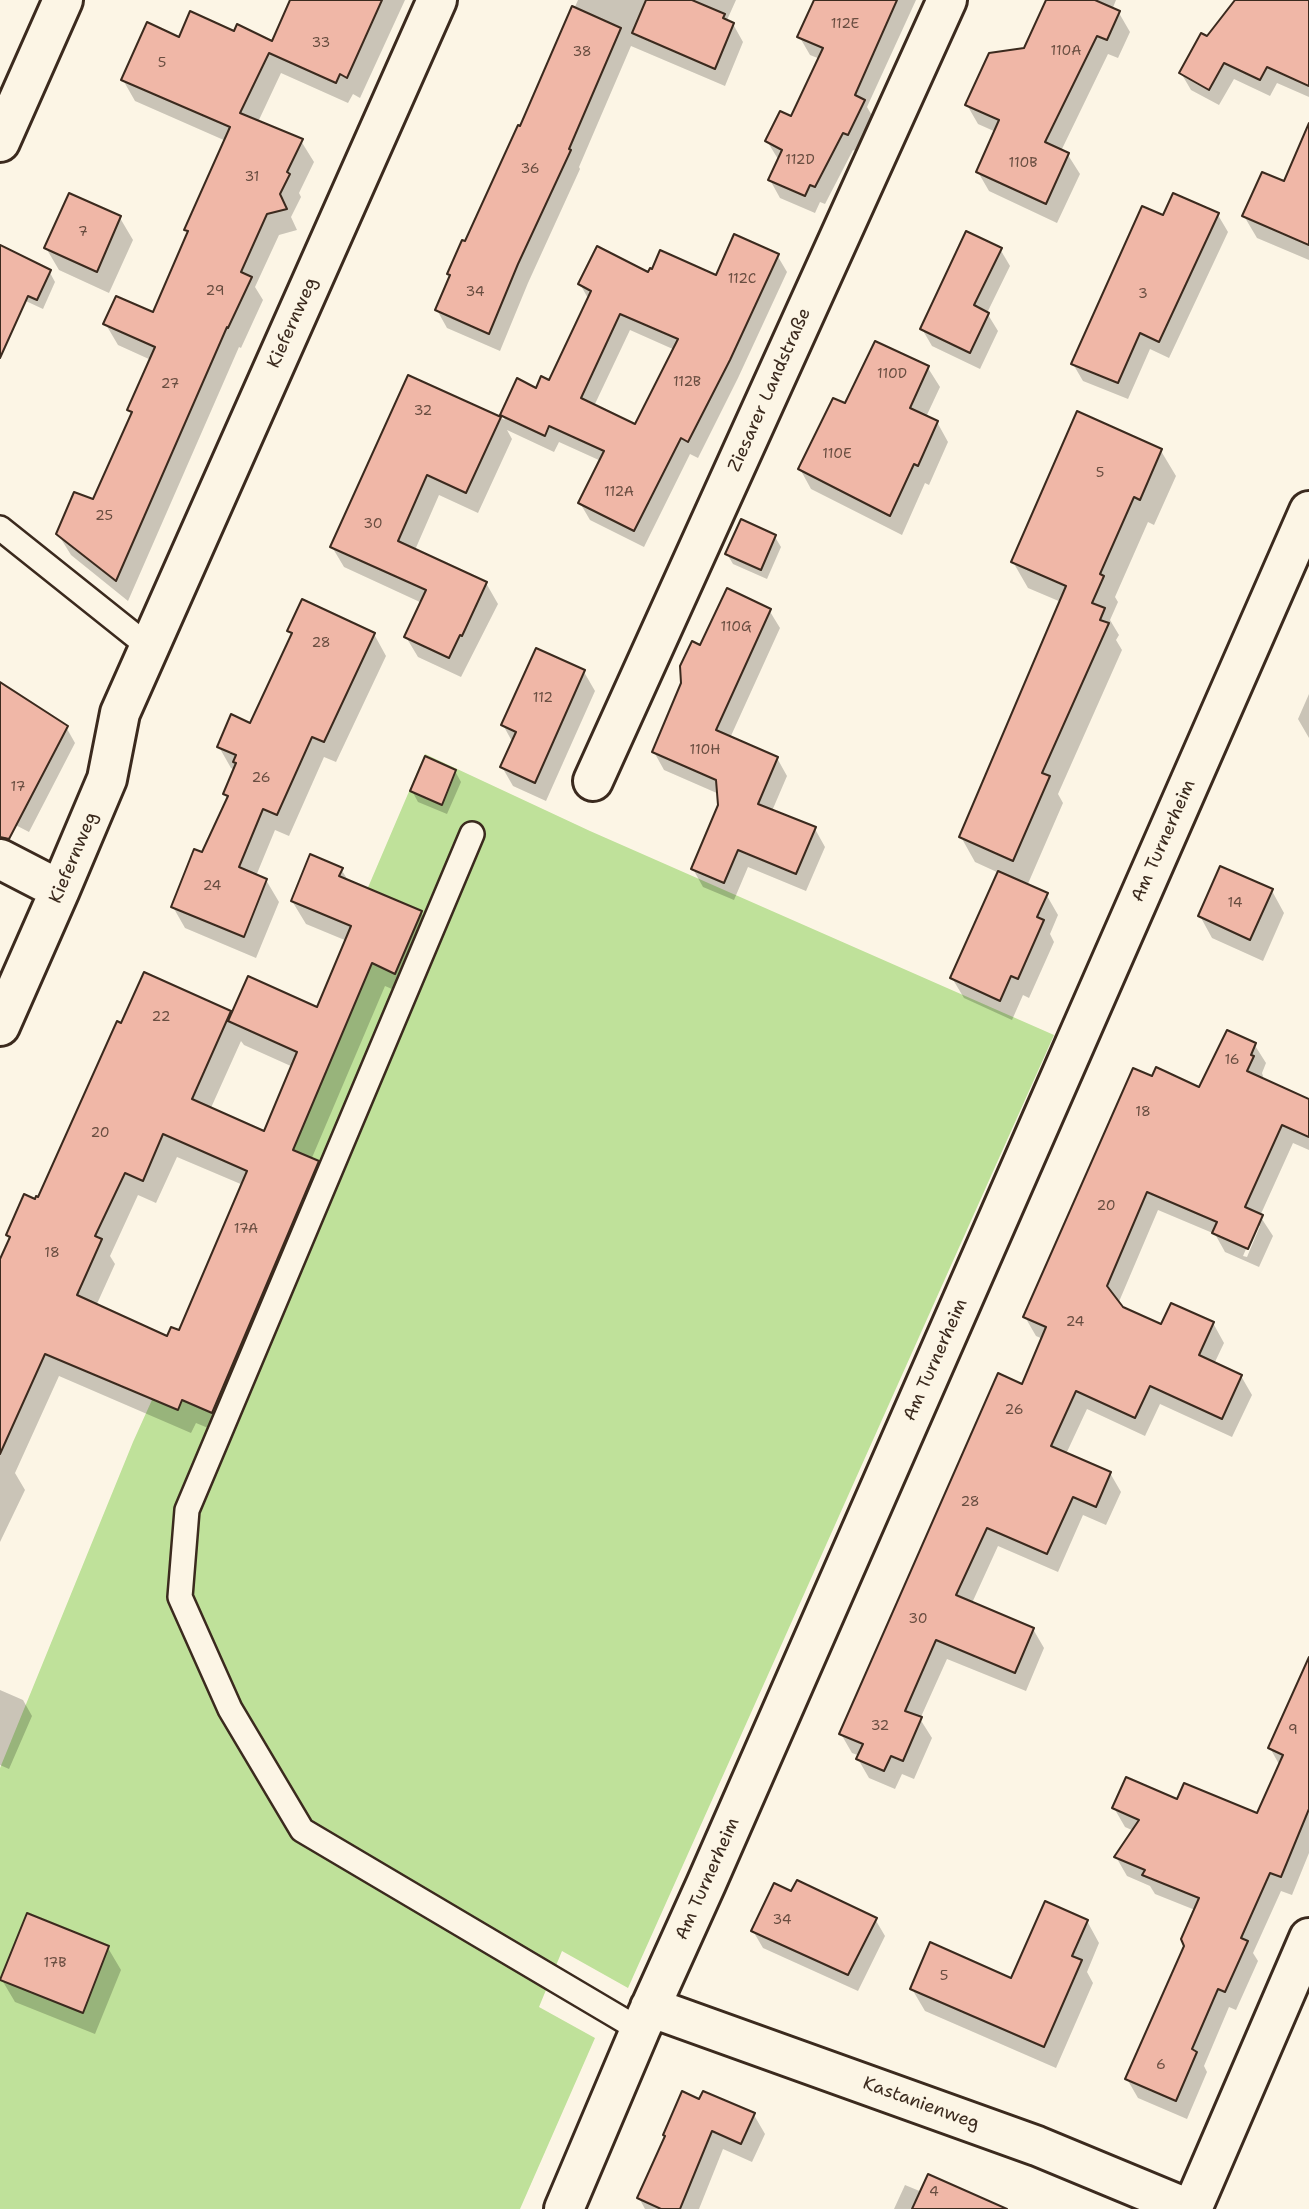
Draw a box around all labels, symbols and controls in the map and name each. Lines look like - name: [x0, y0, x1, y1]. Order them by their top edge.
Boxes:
- house number: 112E: [831, 16, 859, 32]
- house number: 33: [312, 35, 330, 51]
- house number: 110A: [1051, 43, 1081, 59]
- house number: 38: [572, 44, 592, 60]
- house number: 5: [158, 55, 166, 71]
- house number: 112D: [785, 152, 815, 168]
- house number: 110B: [1009, 155, 1037, 171]
- house number: 36: [520, 161, 540, 177]
- house number: 31: [245, 169, 259, 185]
- house number: 7: [78, 224, 88, 240]
- house number: 112C: [728, 271, 756, 287]
- street label: Kiefernweg: [263, 274, 323, 372]
- house number: 29: [206, 283, 224, 299]
- house number: 34: [465, 284, 485, 300]
- house number: 3: [1138, 286, 1148, 302]
- street label: Ziesarer Landstraße: [724, 305, 816, 475]
- house number: 110D: [877, 366, 907, 382]
- house number: 112B: [673, 374, 701, 390]
- house number: 27: [161, 376, 179, 392]
- house number: 32: [414, 403, 432, 419]
- house number: 110E: [822, 446, 852, 462]
- house number: 5: [1096, 465, 1104, 481]
- house number: 112A: [604, 484, 634, 500]
- house number: 25: [95, 508, 113, 524]
- house number: 30: [363, 516, 383, 532]
- house number: 110G: [720, 619, 752, 635]
- house number: 28: [311, 635, 331, 651]
- house number: 112: [533, 690, 553, 706]
- house number: 110H: [690, 742, 720, 758]
- house number: 26: [252, 770, 270, 786]
- street label: Am Turnerheim: [1127, 776, 1201, 906]
- house number: 17: [11, 779, 25, 795]
- street label: Kiefernweg: [45, 809, 103, 907]
- house number: 24: [203, 878, 221, 894]
- house number: 14: [1227, 895, 1243, 911]
- house number: 22: [152, 1009, 170, 1025]
- house number: 16: [1224, 1052, 1240, 1068]
- house number: 18: [1135, 1104, 1151, 1120]
- house number: 20: [90, 1125, 110, 1141]
- house number: 20: [1096, 1198, 1116, 1214]
- house number: 17A: [234, 1221, 258, 1237]
- house number: 18: [44, 1245, 60, 1261]
- street label: Am Turnerheim: [899, 1295, 973, 1425]
- house number: 24: [1066, 1314, 1084, 1330]
- house number: 26: [1005, 1402, 1023, 1418]
- house number: 28: [960, 1494, 980, 1510]
- house number: 30: [908, 1611, 928, 1627]
- house number: 32: [871, 1718, 889, 1734]
- house number: 9: [1288, 1722, 1298, 1738]
- street label: Am Turnerheim: [671, 1814, 745, 1944]
- house number: 34: [772, 1912, 792, 1928]
- house number: 17B: [43, 1955, 67, 1971]
- house number: 5: [940, 1968, 948, 1984]
- house number: 6: [1156, 2057, 1166, 2073]
- street label: Kastanienweg: [860, 2073, 982, 2135]
- house number: 4: [929, 2184, 939, 2200]

